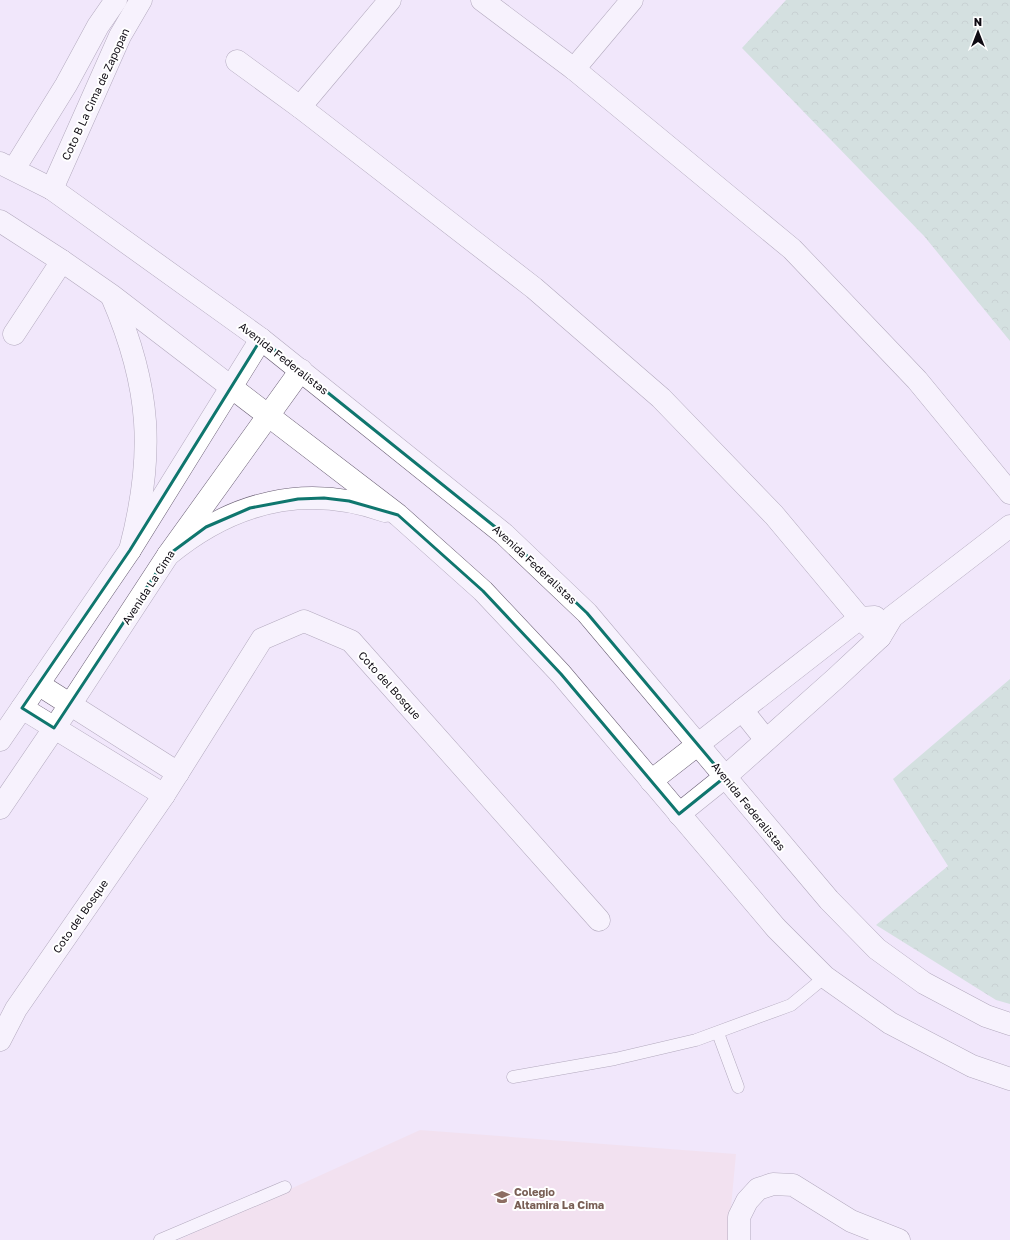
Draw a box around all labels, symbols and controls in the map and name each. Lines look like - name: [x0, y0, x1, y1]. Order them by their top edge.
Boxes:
- north arrow: [958, 12, 998, 52]
- text: N: [974, 15, 982, 28]
- street label: Coto B La Cima de Zapopan: [59, 26, 131, 162]
- street label: Avenida Federalistas: [237, 319, 331, 397]
- street label: Avenida Federalistas: [490, 522, 580, 606]
- street label: Avenida La Cima: [119, 547, 177, 627]
- street label: Coto del Bosque: [356, 648, 424, 722]
- street label: Avenida Federalistas: [709, 759, 789, 853]
- street label: Coto del Bosque: [50, 877, 110, 955]
- place label: Colegio Altamira La Cima: [514, 1185, 604, 1211]
- school or university icon: Colegio Altamira La Cima: [493, 1188, 511, 1206]

